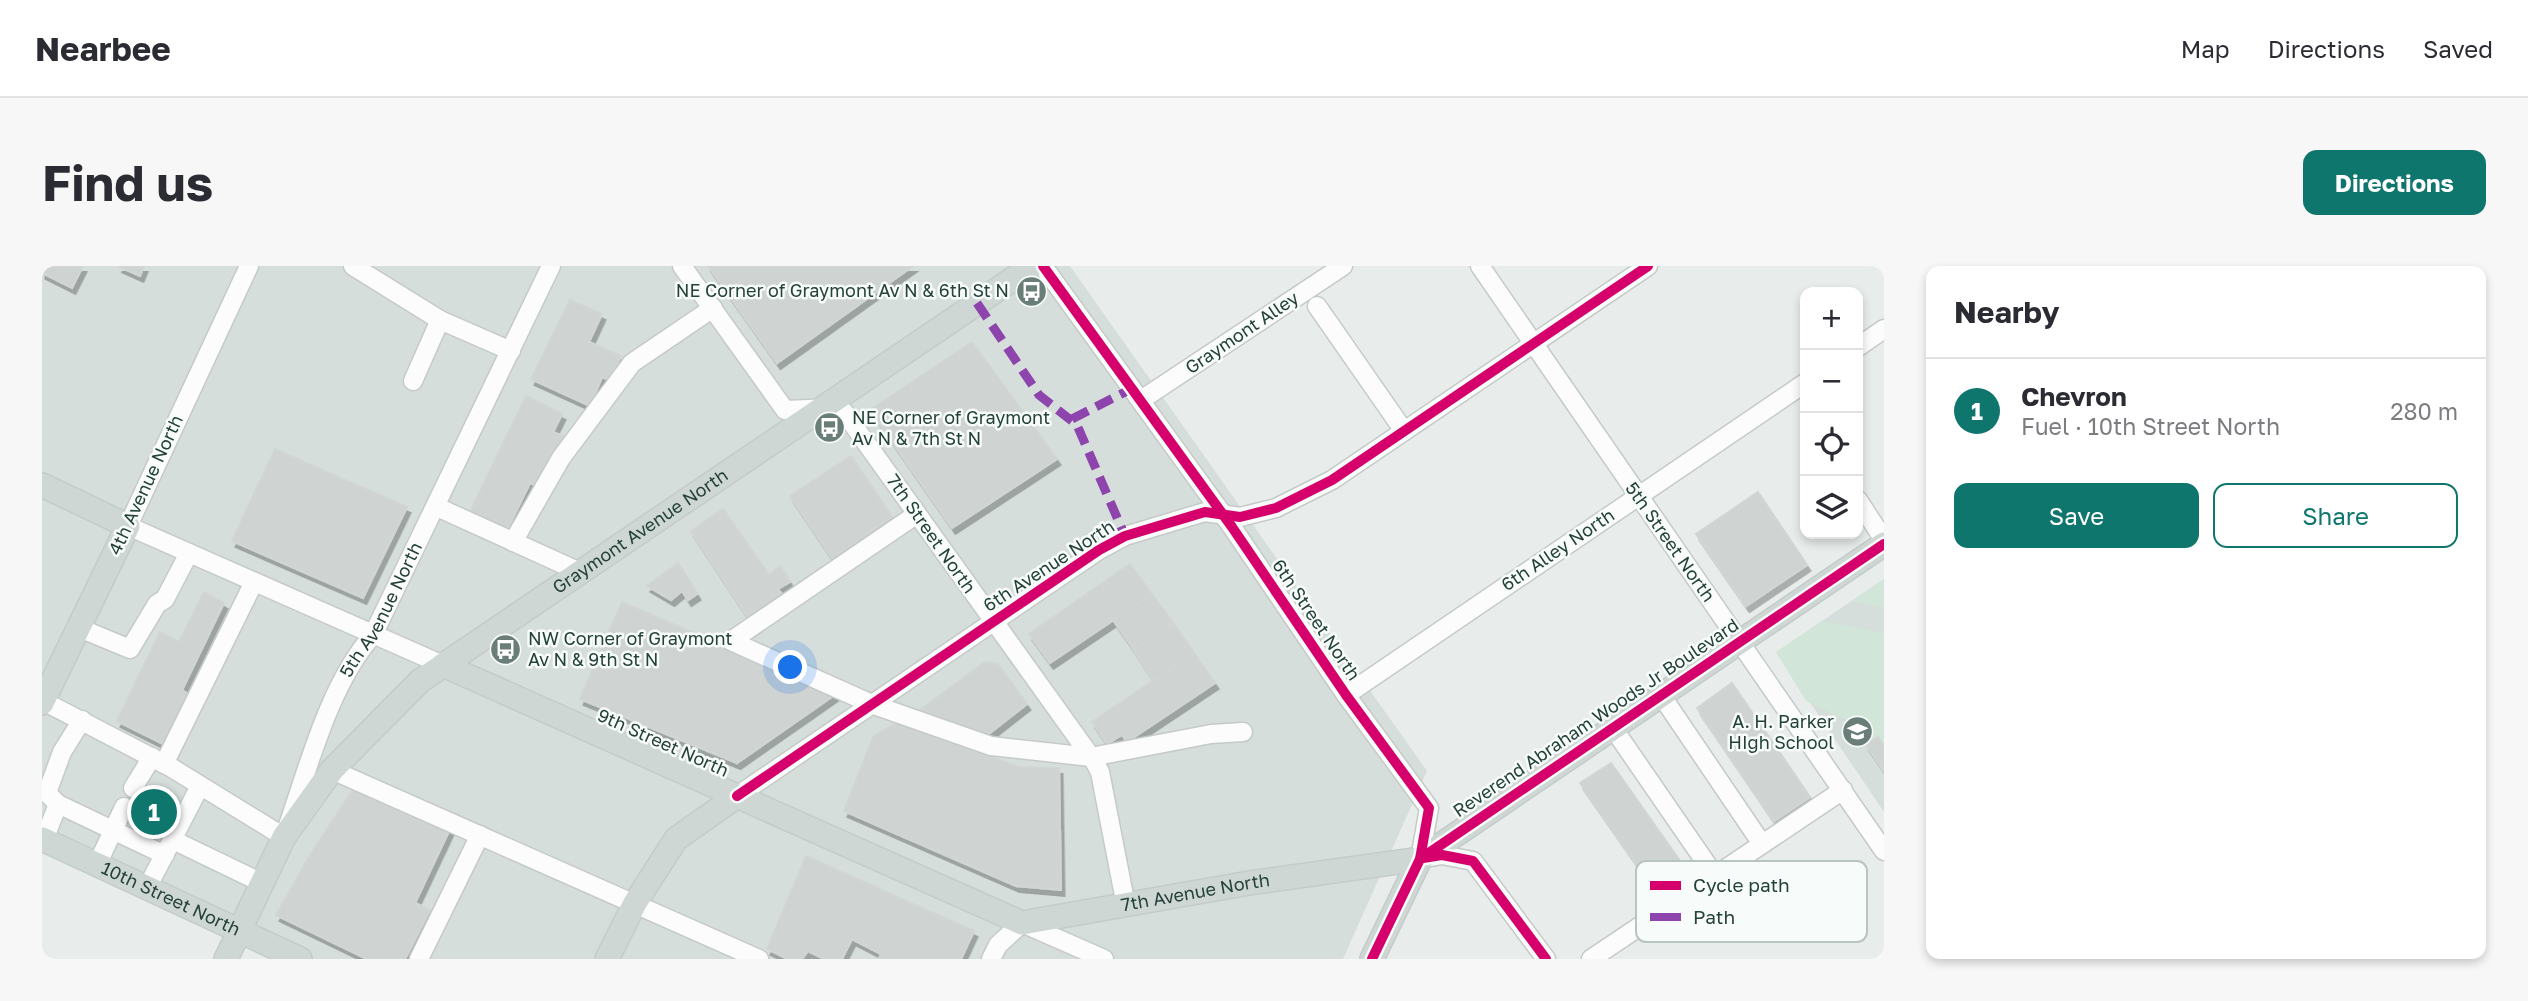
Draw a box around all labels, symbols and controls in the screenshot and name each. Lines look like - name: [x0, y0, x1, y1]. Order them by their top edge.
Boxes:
- text: Nearbee: [35, 29, 171, 68]
- text: Map: [2181, 34, 2230, 63]
- text: Directions: [2268, 34, 2385, 63]
- text: Saved: [2423, 34, 2493, 63]
- button: Directions: [2303, 150, 2486, 215]
- text: Find us: [42, 153, 213, 212]
- bus stop icon: NE Corner of Graymont Av N & 6th St N: [1015, 274, 1049, 308]
- place label: NE Corner of Graymont Av N & 6th St N: [676, 279, 1009, 301]
- street label: Graymont Alley: [1181, 286, 1302, 378]
- map controls: [1800, 287, 1863, 539]
- button: +: [1800, 287, 1863, 350]
- text: Nearby: [1954, 294, 2059, 330]
- button: −: [1800, 350, 1863, 413]
- text: Chevron: [2021, 381, 2127, 412]
- text: 1: [1971, 397, 1983, 425]
- text: 280 m: [2390, 397, 2458, 425]
- place label: NE Corner of Graymont Av N & 7th St N: [852, 406, 1050, 449]
- street label: 4th Avenue North: [103, 411, 187, 558]
- bus stop icon: NE Corner of Graymont Av N & 7th St N: [812, 411, 846, 445]
- text: Fuel · 10th Street North: [2021, 412, 2280, 440]
- button: locate: [1800, 413, 1863, 476]
- street label: Graymont Avenue North: [548, 463, 732, 598]
- street label: 7th Street North: [883, 470, 981, 597]
- button: layers: [1800, 476, 1863, 539]
- street label: 5th Street North: [1621, 477, 1720, 606]
- button: Save: [1954, 483, 2199, 548]
- button: Share: [2213, 483, 2458, 548]
- street label: 6th Alley North: [1497, 503, 1618, 595]
- street label: 6th Avenue North: [979, 515, 1118, 616]
- street label: 5th Avenue North: [334, 538, 426, 681]
- street label: 6th Street North: [1268, 555, 1366, 684]
- street label: Reverend Abraham Woods Jr Boulevard: [1448, 613, 1742, 821]
- place label: NW Corner of Graymont Av N & 9th St N: [528, 627, 732, 670]
- bus stop icon: NW Corner of Graymont Av N & 9th St N: [488, 632, 522, 666]
- your location: [773, 650, 807, 684]
- street label: 9th Street North: [594, 703, 733, 781]
- place label: A. H. Parker HIgh School: [1728, 710, 1834, 753]
- school or university icon: A. H. Parker HIgh School: [1840, 715, 1874, 749]
- pin: 1: [131, 786, 177, 838]
- street label: 10th Street North: [98, 856, 244, 940]
- legend: [1636, 861, 1867, 942]
- street label: 7th Avenue North: [1119, 868, 1271, 915]
- text: Cycle path: [1693, 873, 1790, 896]
- text: Path: [1693, 905, 1735, 928]

